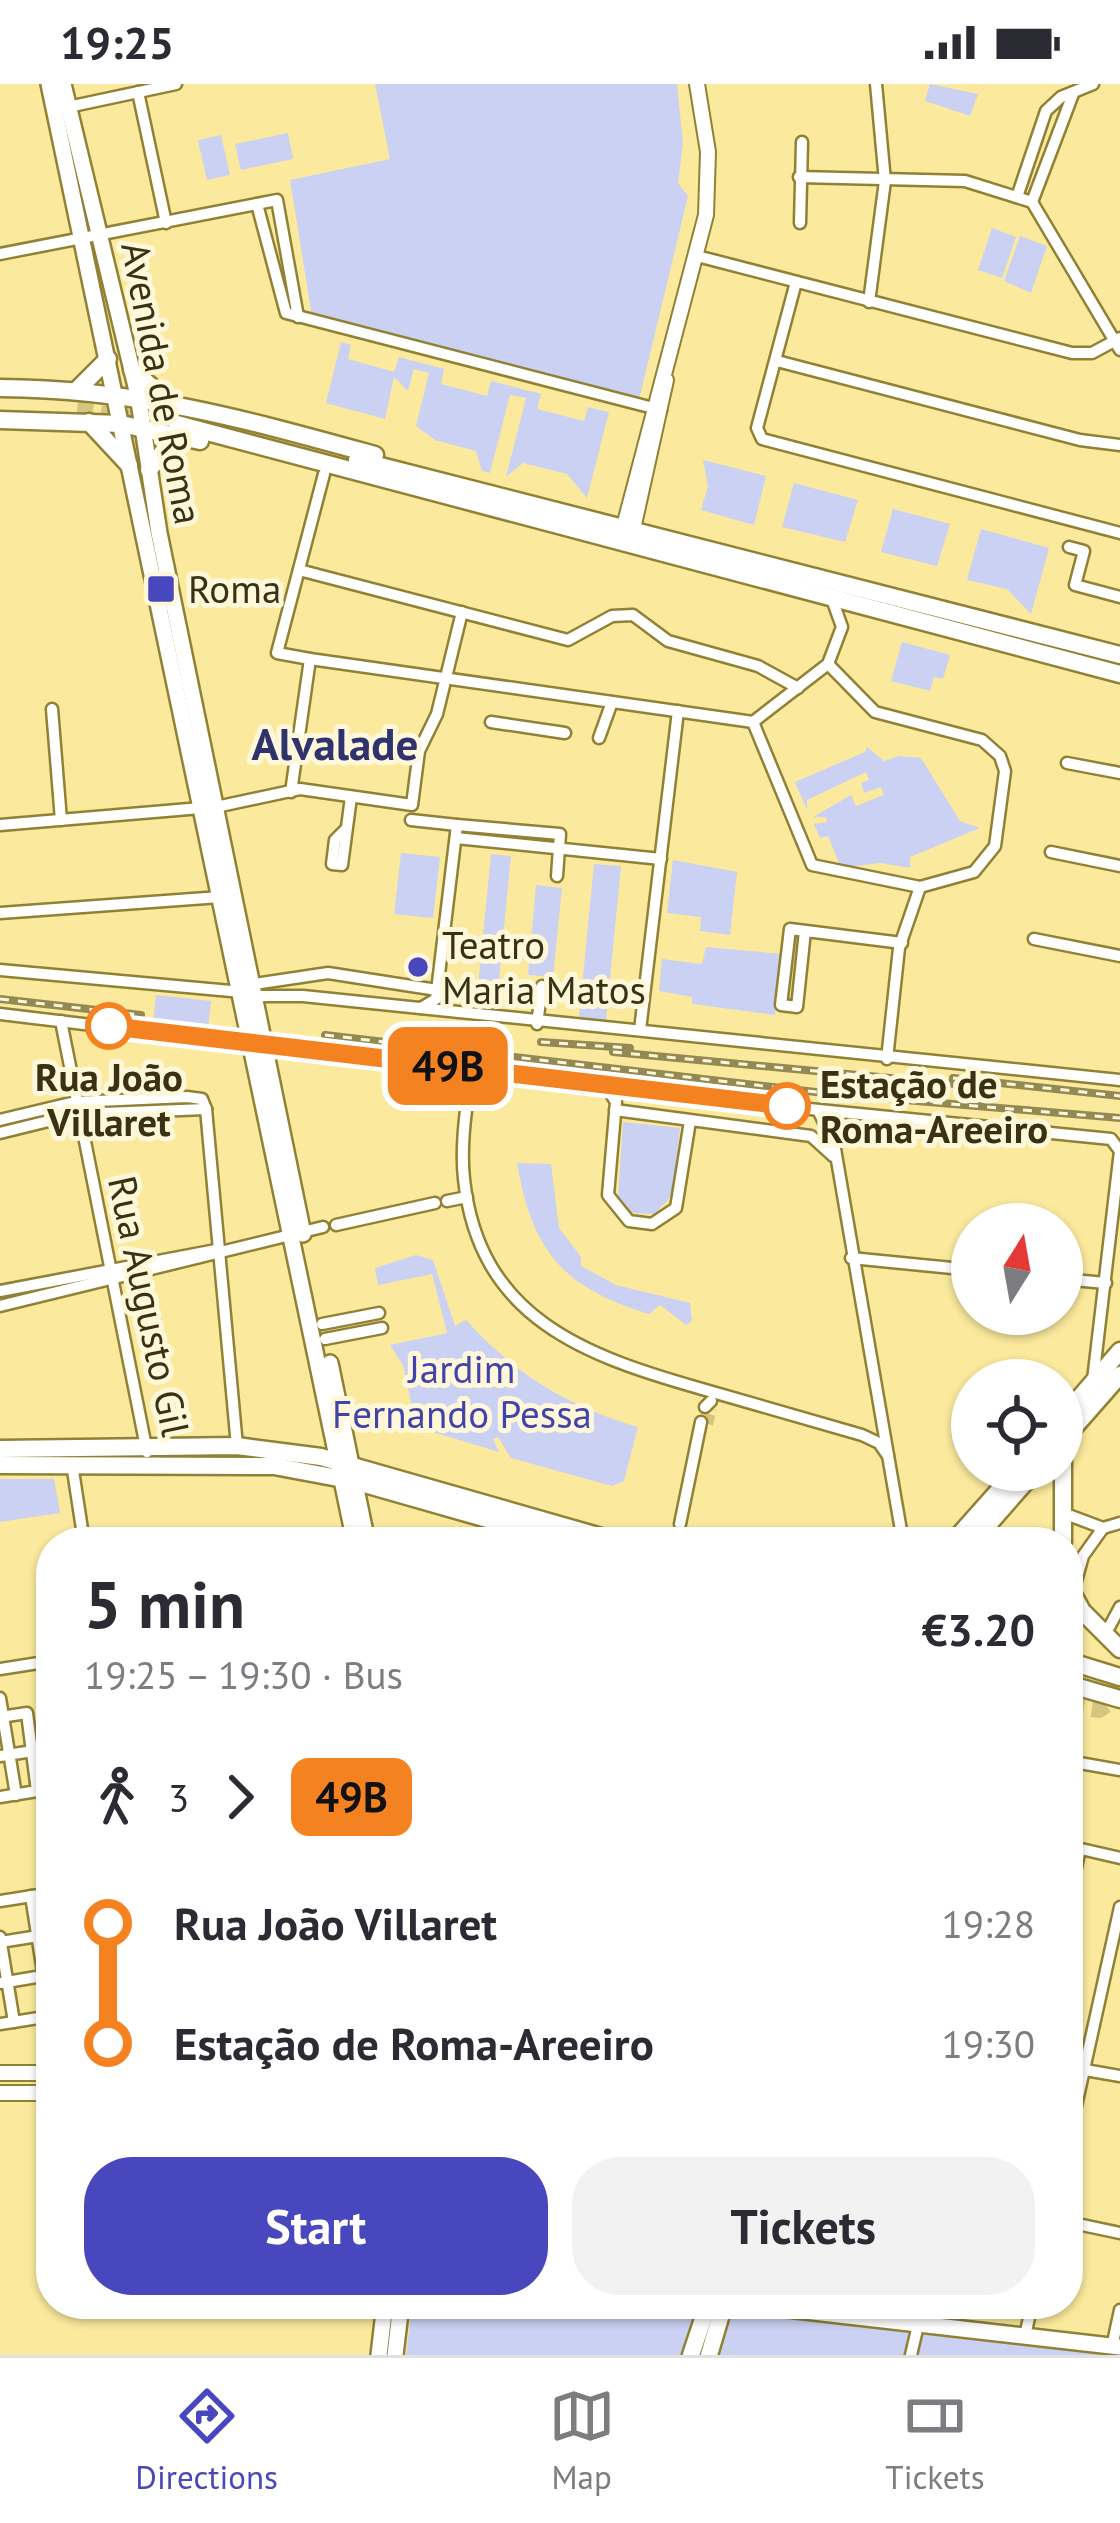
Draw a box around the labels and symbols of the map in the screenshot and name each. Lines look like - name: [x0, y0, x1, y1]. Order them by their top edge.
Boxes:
- street label: Avenida de Roma: [110, 237, 215, 528]
- place label: Roma: [188, 563, 281, 614]
- marker: Roma: [145, 573, 177, 605]
- district label: Alvalade: [252, 714, 418, 772]
- place label: Teatro Maria Matos: [442, 919, 646, 1015]
- marker: Teatro Maria Matos: [405, 954, 431, 980]
- marker: Rua João Villaret: [87, 1004, 131, 1048]
- line badge: 49B: [379, 1027, 517, 1105]
- place label: Rua João Villaret: [35, 1051, 183, 1147]
- place label: Estação de Roma-Areeiro: [820, 1058, 1048, 1154]
- marker: Estação de Roma-Areeiro: [765, 1084, 809, 1128]
- street label: Rua Augusto Gil: [97, 1171, 202, 1441]
- north arrow: [951, 1203, 1083, 1335]
- park label: Jardim Fernando Pessa: [332, 1343, 592, 1439]

